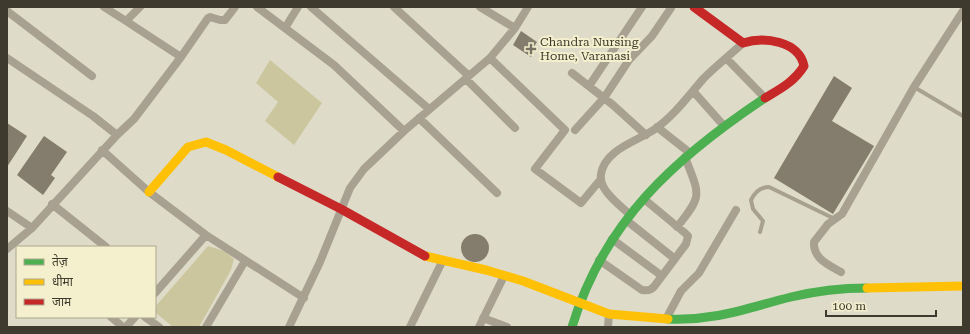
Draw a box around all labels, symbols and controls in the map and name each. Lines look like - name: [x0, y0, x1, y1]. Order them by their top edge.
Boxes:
- place label: Chandra Nursing Home, Varanasi: [540, 35, 639, 63]
- marker: Chandra Nursing Home, Varanasi: [525, 43, 537, 55]
- legend: [16, 246, 156, 318]
- text: तेज़: [52, 254, 69, 269]
- text: धीमा: [52, 274, 74, 289]
- scale bar: [826, 292, 936, 318]
- text: जाम: [52, 295, 72, 309]
- text: 100 m: [832, 299, 866, 313]

